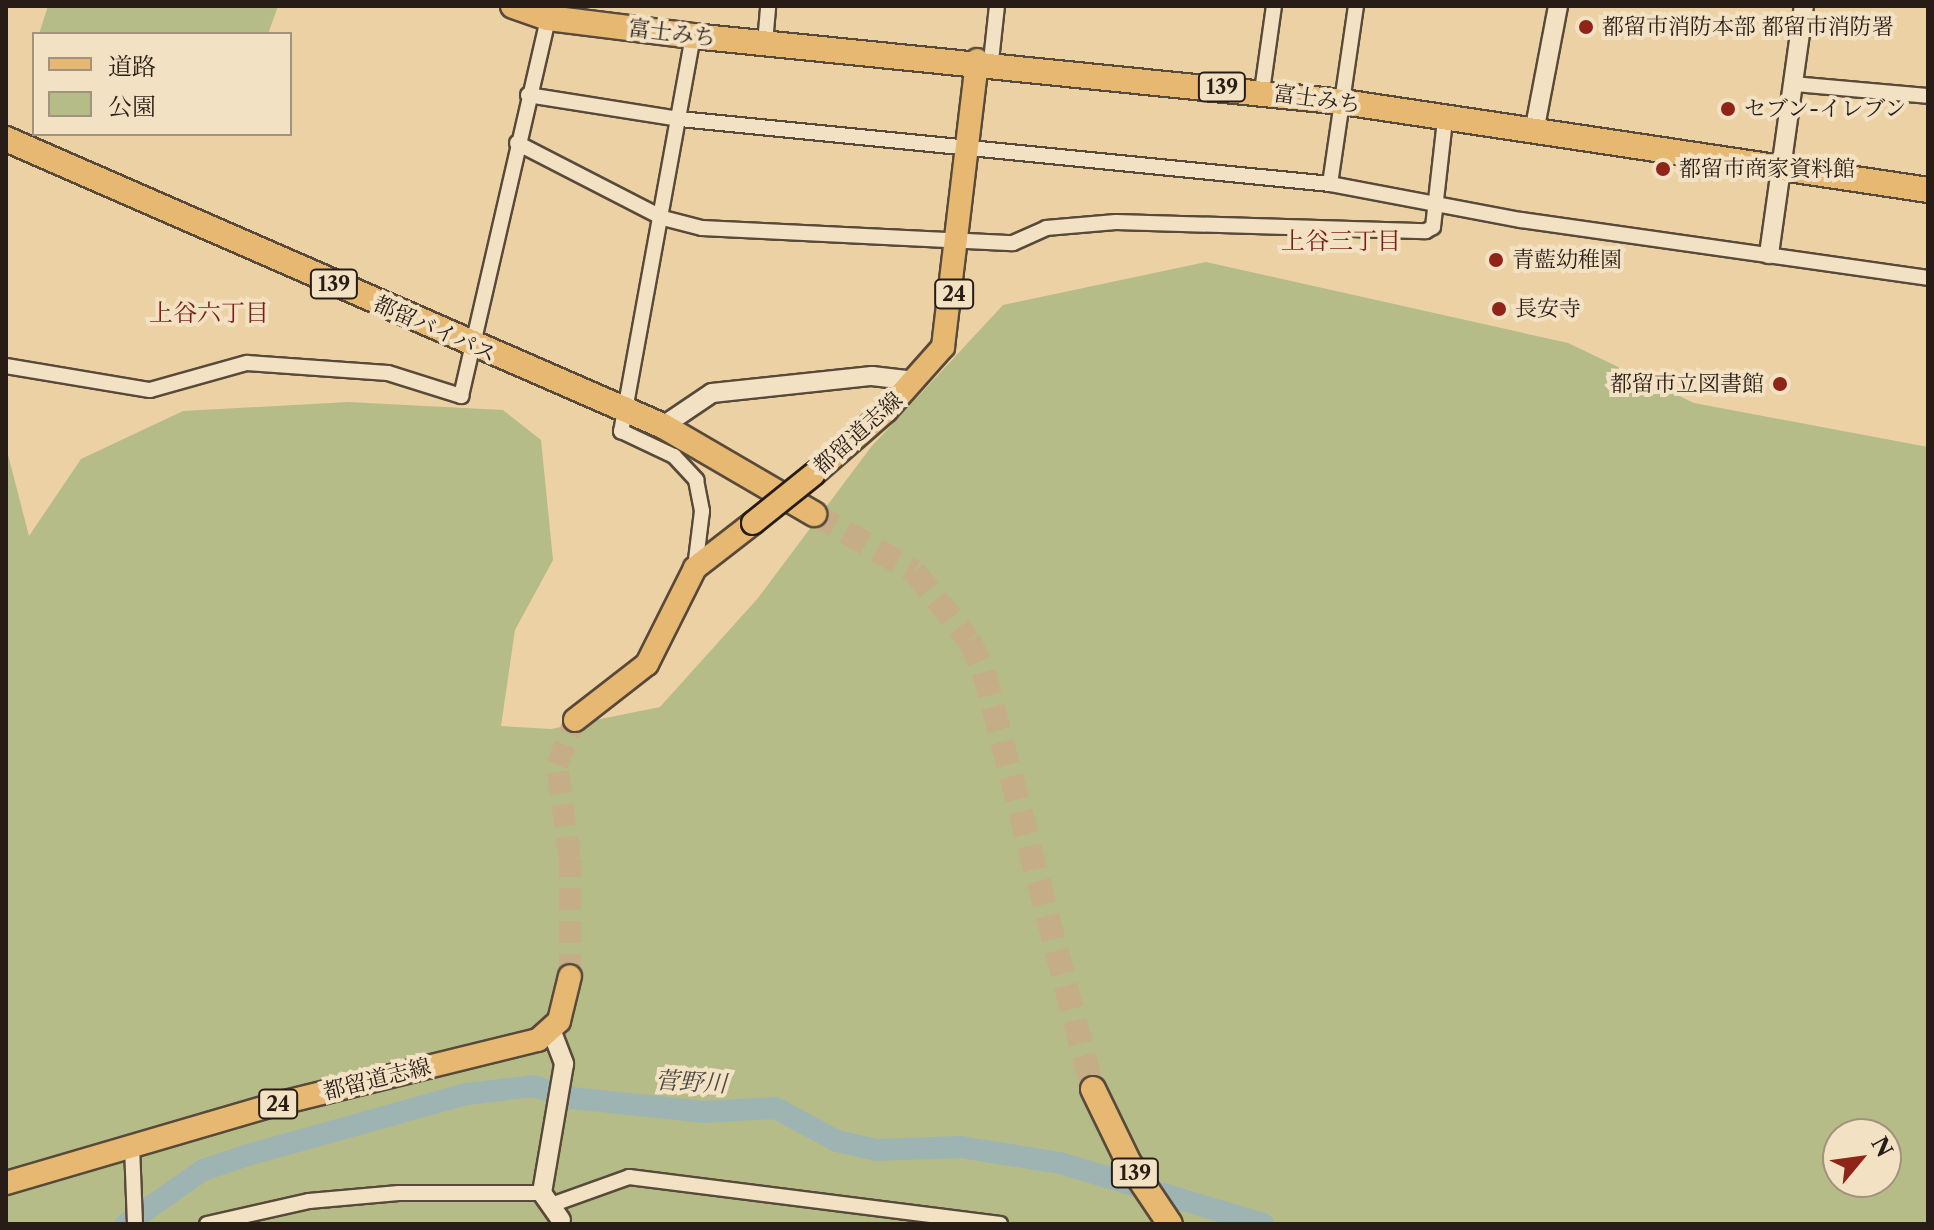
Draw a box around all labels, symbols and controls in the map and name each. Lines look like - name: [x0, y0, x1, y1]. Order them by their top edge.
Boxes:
- place label: 都留市消防本部 都留市消防署: [1602, 14, 1894, 40]
- street label: 富士みち: [627, 15, 717, 51]
- marker: 都留市消防本部 都留市消防署: [1577, 18, 1595, 36]
- legend: [32, 32, 292, 136]
- text: 道路: [108, 52, 156, 81]
- road number: 139: [1196, 71, 1248, 103]
- street label: 富士みち: [1272, 80, 1362, 118]
- text: 公園: [108, 92, 156, 121]
- place label: セブン-イレブン: [1744, 96, 1908, 122]
- marker: セブン-イレブン: [1719, 100, 1737, 118]
- place label: 都留市商家資料館: [1679, 156, 1855, 182]
- marker: 都留市商家資料館: [1654, 160, 1672, 178]
- district label: 上谷三丁目: [1281, 227, 1401, 255]
- place label: 青藍幼稚園: [1512, 247, 1622, 273]
- marker: 青藍幼稚園: [1487, 251, 1505, 269]
- road number: 139: [308, 268, 360, 300]
- road number: 24: [934, 278, 974, 310]
- street label: 都留バイパス: [369, 290, 501, 368]
- place label: 長安寺: [1515, 296, 1581, 322]
- district label: 上谷六丁目: [149, 299, 269, 327]
- marker: 長安寺: [1490, 300, 1508, 318]
- place label: 都留市立図書館: [1610, 371, 1764, 397]
- marker: 都留市立図書館: [1771, 375, 1789, 393]
- street label: 都留道志線: [808, 386, 908, 480]
- street label: 都留道志線: [320, 1053, 434, 1105]
- water label: 菅野川: [654, 1066, 728, 1098]
- road number: 24: [258, 1088, 298, 1120]
- north arrow: [1822, 1118, 1902, 1198]
- text: N: [1865, 1132, 1898, 1162]
- road number: 139: [1109, 1157, 1161, 1189]

